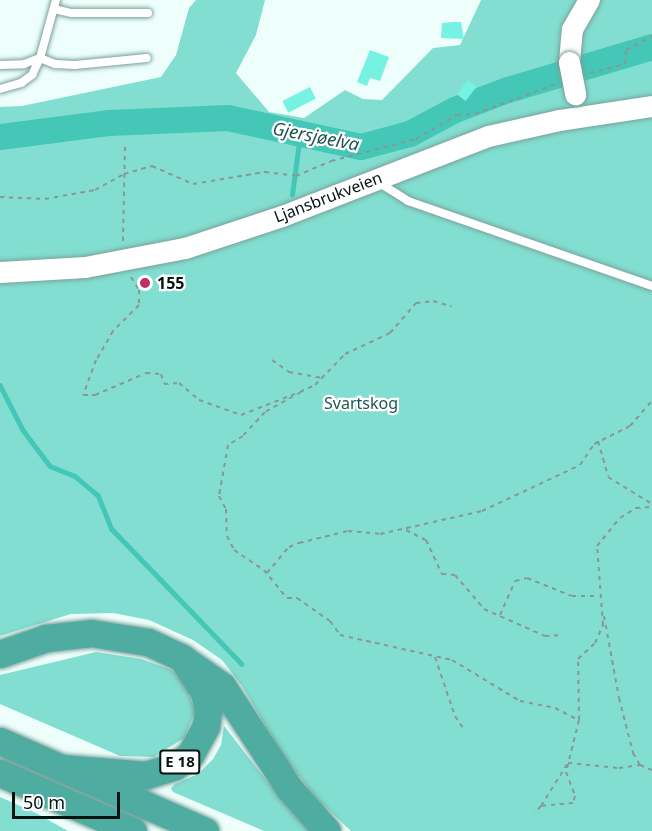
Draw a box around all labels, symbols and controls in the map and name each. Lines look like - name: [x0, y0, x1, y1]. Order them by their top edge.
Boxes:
- water label: Gjersjøelva: [271, 117, 361, 155]
- street label: Ljansbrukveien: [271, 168, 385, 226]
- place label: 155: [157, 273, 184, 293]
- marker: 155: [138, 276, 152, 290]
- park label: Svartskog: [324, 393, 398, 413]
- road number: E 18: [159, 750, 201, 774]
- scale bar: [15, 780, 123, 818]
- text: 50 m: [23, 790, 65, 814]

